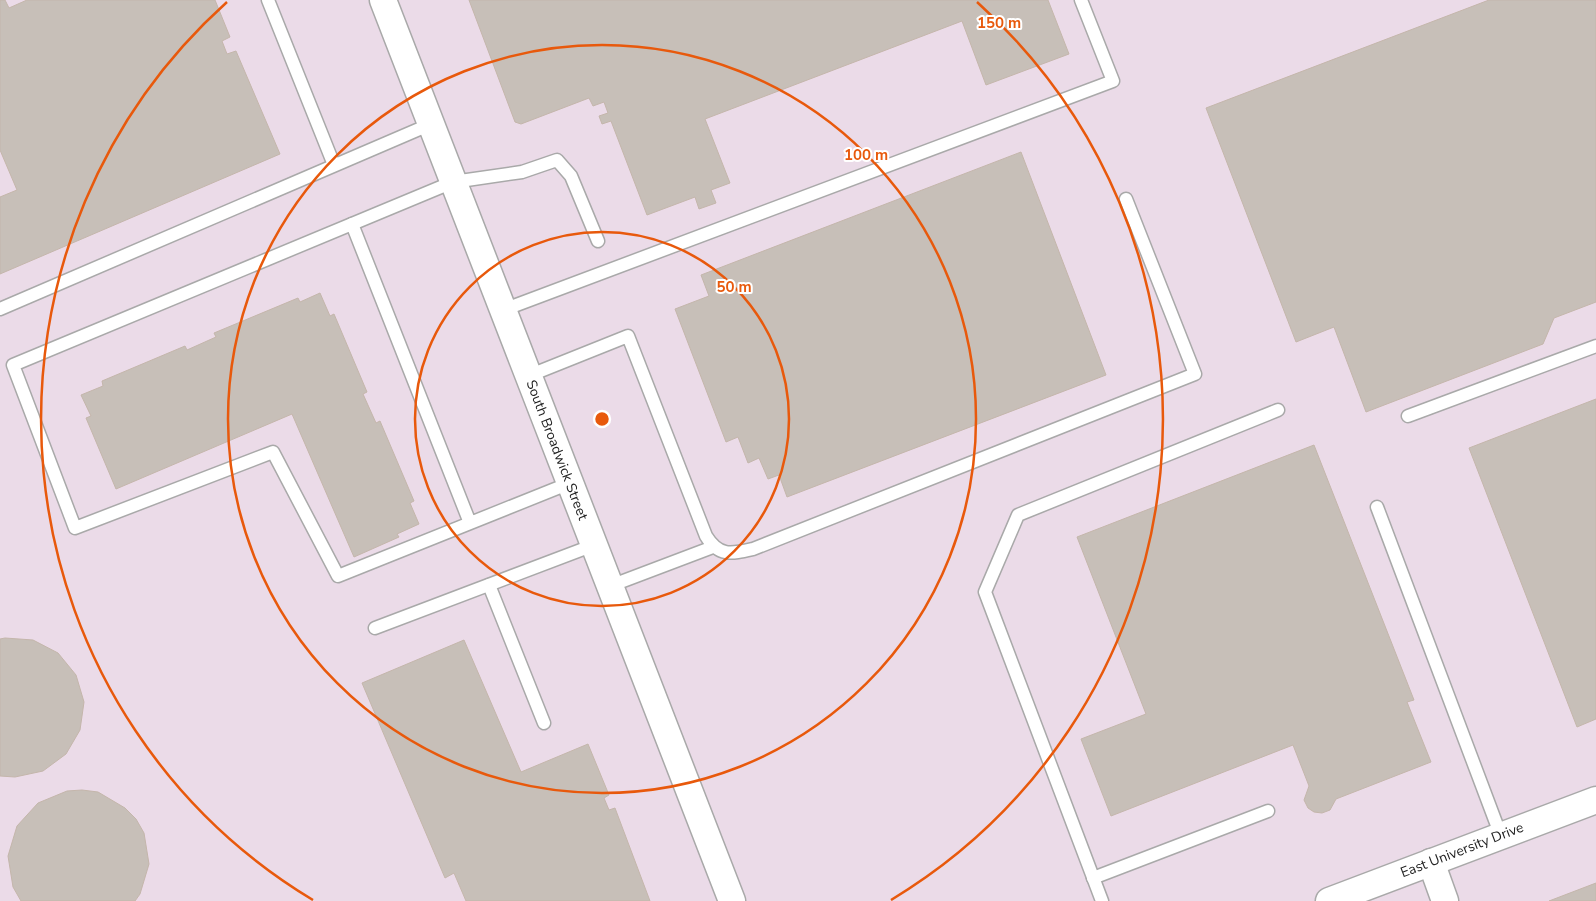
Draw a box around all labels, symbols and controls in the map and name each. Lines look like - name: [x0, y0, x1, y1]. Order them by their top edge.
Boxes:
- text: 150 m: [977, 13, 1021, 33]
- text: 100 m: [844, 145, 888, 165]
- text: 50 m: [716, 277, 752, 297]
- street label: South Broadwick Street: [521, 377, 593, 523]
- centre of rings: [593, 410, 611, 428]
- street label: East University Drive: [1398, 818, 1526, 882]

